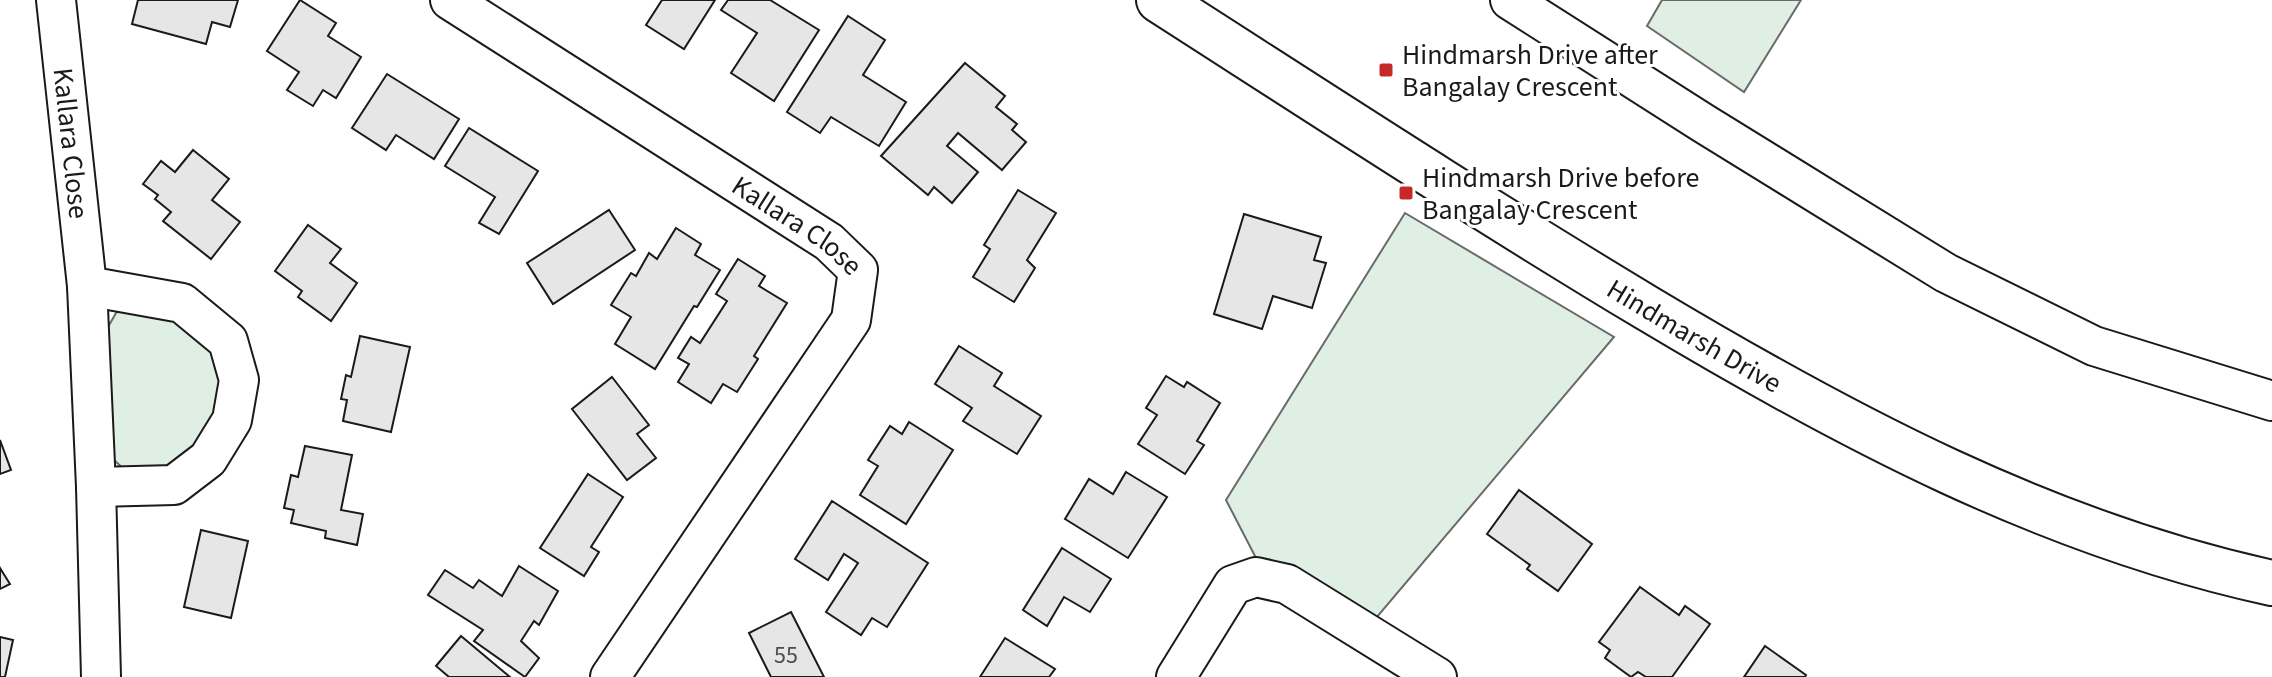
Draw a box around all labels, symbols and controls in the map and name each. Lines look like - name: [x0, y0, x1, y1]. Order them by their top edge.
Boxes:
- place label: Hindmarsh Drive after Bangalay Crescent: [1402, 35, 1658, 107]
- marker: Hindmarsh Drive after Bangalay Crescent: [1377, 61, 1395, 79]
- street label: Kallara Close: [42, 66, 99, 221]
- place label: Hindmarsh Drive before Bangalay Crescent: [1422, 158, 1700, 230]
- street label: Kallara Close: [724, 166, 871, 285]
- marker: Hindmarsh Drive before Bangalay Crescent: [1397, 184, 1415, 202]
- street label: Hindmarsh Drive: [1599, 269, 1789, 403]
- house number: 55: [774, 638, 798, 673]

